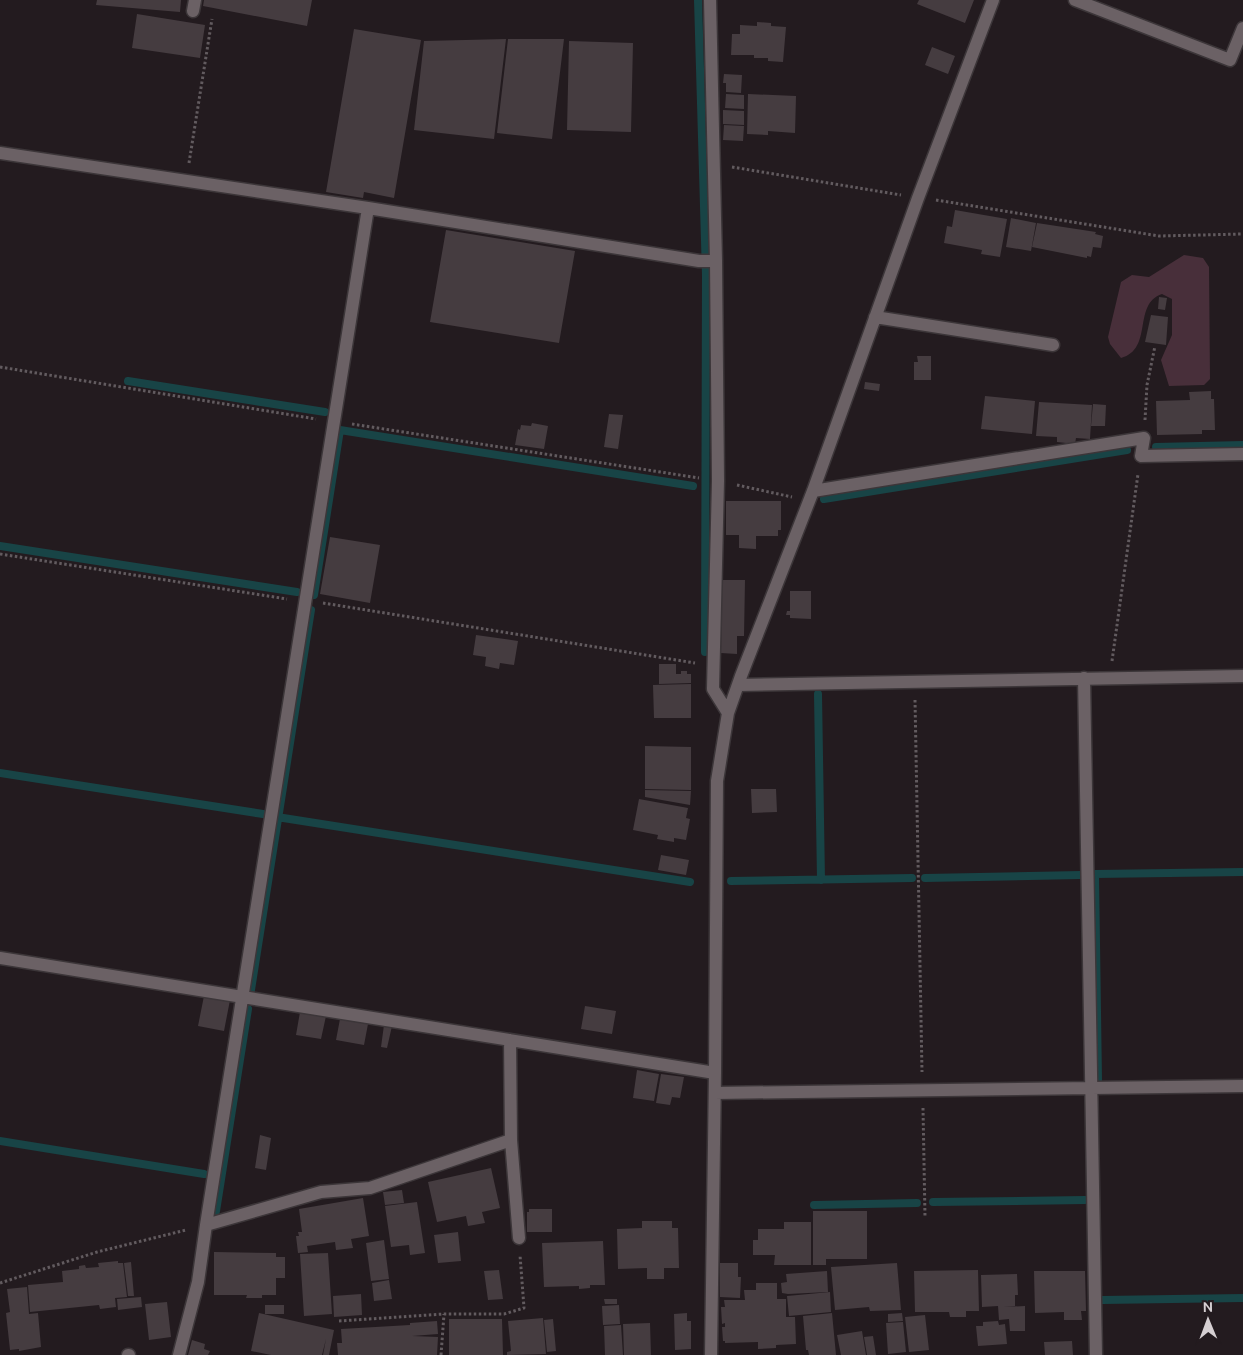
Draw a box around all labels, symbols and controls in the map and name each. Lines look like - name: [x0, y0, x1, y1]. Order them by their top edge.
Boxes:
- north arrow: [1183, 1295, 1233, 1345]
- text: N: [1202, 1299, 1213, 1315]

